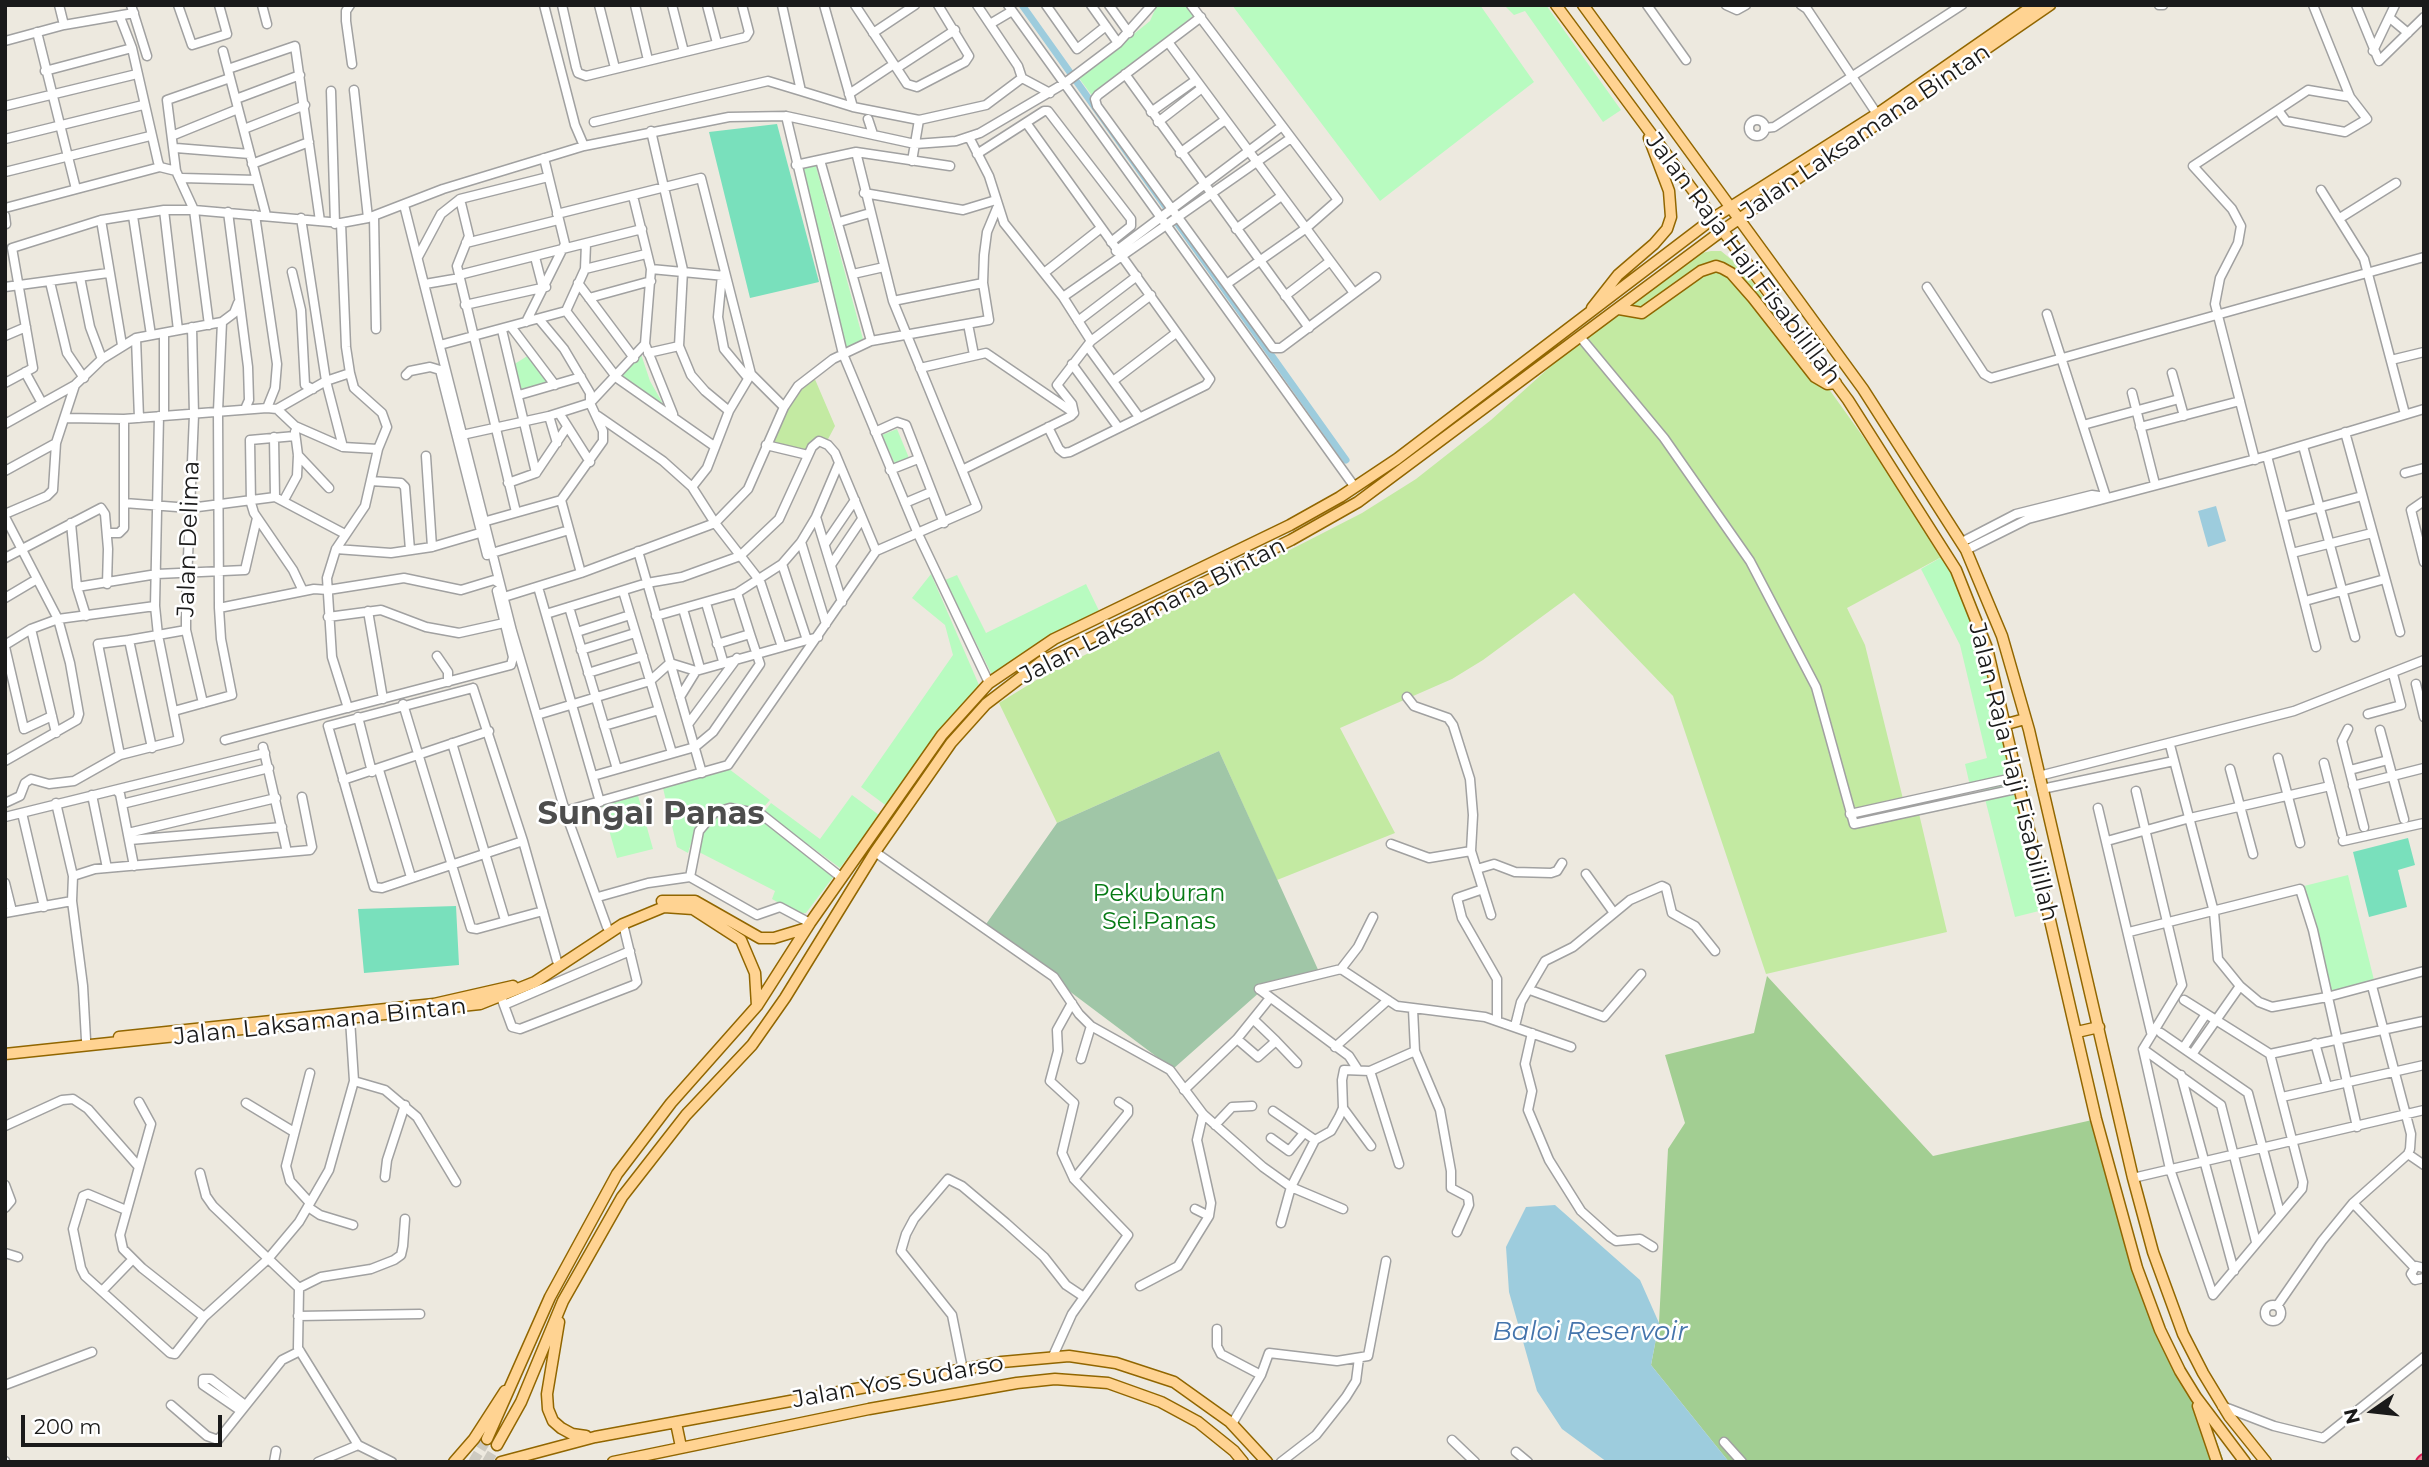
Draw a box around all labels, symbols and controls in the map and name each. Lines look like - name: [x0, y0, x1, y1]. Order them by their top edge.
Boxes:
- street label: Jalan Laksamana Bintan: [1736, 38, 1996, 226]
- street label: Jalan Raja Haji Fisabilillah: [1639, 128, 1847, 390]
- street label: Jalan Delima: [172, 460, 206, 618]
- street label: Jalan Laksamana Bintan: [1015, 531, 1291, 691]
- street label: Jalan Raja Haji Fisabilillah: [1962, 619, 2064, 925]
- district label: Sungai Panas: [537, 796, 765, 834]
- park label: Pekuburan Sei.Panas: [1092, 880, 1226, 936]
- street label: Jalan Laksamana Bintan: [172, 992, 468, 1052]
- water label: Baloi Reservoir: [1492, 1316, 1688, 1348]
- street label: Jalan Yos Sudarso: [790, 1349, 1006, 1415]
- north arrow: [2338, 1376, 2408, 1446]
- scale bar: [24, 1400, 226, 1444]
- text: N: [2339, 1406, 2365, 1426]
- text: 200 m: [34, 1414, 101, 1439]

